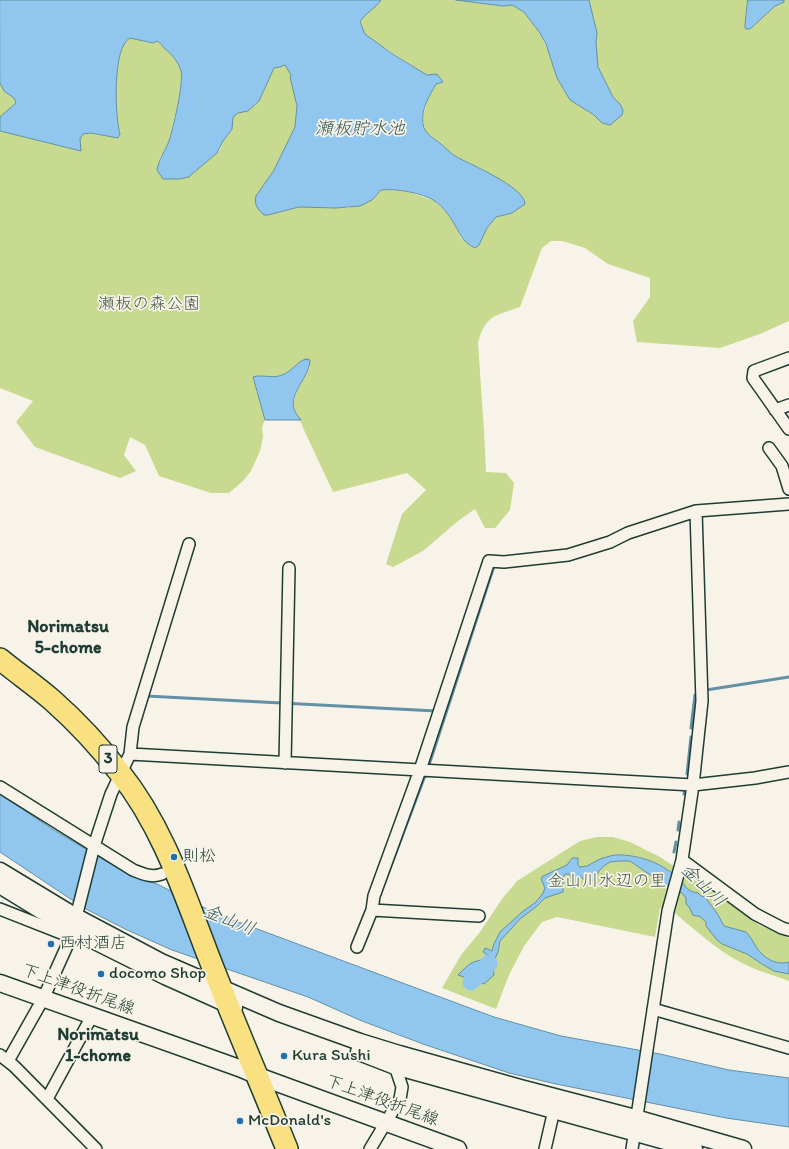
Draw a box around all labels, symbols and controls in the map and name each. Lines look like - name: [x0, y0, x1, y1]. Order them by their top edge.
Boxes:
- water label: 瀬板貯水池: [315, 118, 405, 140]
- park label: 瀬板の森公園: [98, 295, 200, 315]
- district label: Norimatsu 5-chome: [27, 616, 109, 658]
- road number: 3: [99, 745, 117, 773]
- place label: 則松: [182, 847, 216, 867]
- marker: 則松: [169, 852, 179, 862]
- water label: 金山川: [676, 859, 730, 913]
- park label: 金山川水辺の里: [548, 872, 666, 892]
- water label: 金山川: [200, 901, 258, 941]
- place label: 西村酒店: [59, 934, 127, 954]
- marker: 西村酒店: [46, 939, 56, 949]
- street label: 下上津役折尾線: [19, 960, 137, 1020]
- place label: docomo Shop: [109, 964, 206, 984]
- marker: docomo Shop: [96, 969, 106, 979]
- district label: Norimatsu 1-chome: [57, 1024, 139, 1066]
- place label: Kura Sushi: [292, 1046, 371, 1066]
- marker: Kura Sushi: [279, 1051, 289, 1061]
- street label: 下上津役折尾線: [323, 1071, 441, 1131]
- place label: McDonald's: [248, 1111, 331, 1131]
- marker: McDonald's: [235, 1116, 245, 1126]

